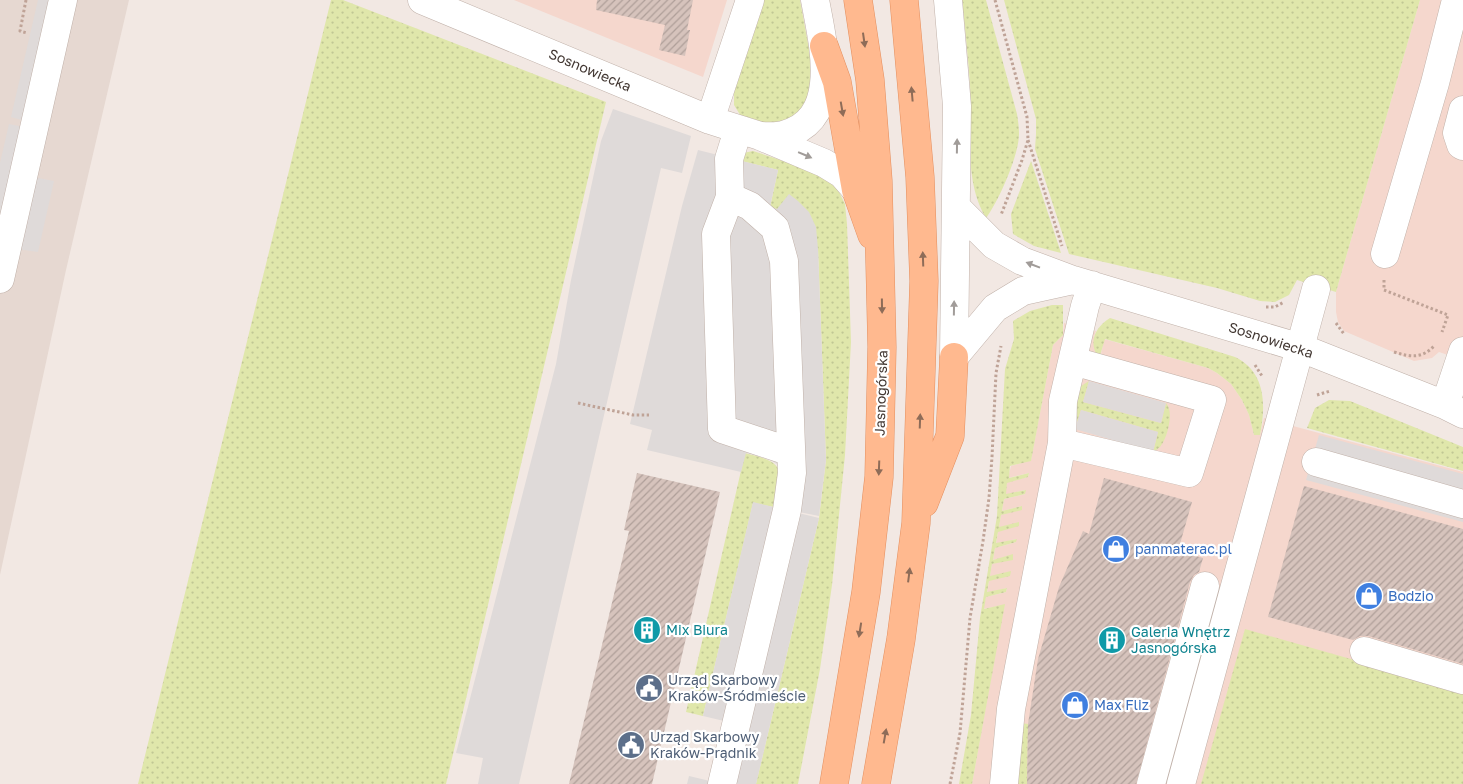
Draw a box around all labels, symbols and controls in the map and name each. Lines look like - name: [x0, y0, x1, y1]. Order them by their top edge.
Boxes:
- one-way arrow: [860, 32, 868, 48]
- street label: Sosnowiecka: [546, 44, 634, 95]
- one-way arrow: [908, 86, 916, 102]
- one-way arrow: [838, 101, 846, 117]
- one-way arrow: [953, 137, 961, 153]
- one-way arrow: [798, 151, 813, 159]
- one-way arrow: [919, 251, 927, 267]
- one-way arrow: [1025, 260, 1040, 268]
- one-way arrow: [878, 298, 886, 314]
- one-way arrow: [950, 300, 958, 316]
- street label: Sosnowiecka: [1227, 318, 1316, 361]
- street label: Jasnogórska: [871, 350, 890, 436]
- one-way arrow: [916, 413, 924, 429]
- one-way arrow: [875, 461, 883, 477]
- shop icon: panmaterac.pl: [1101, 534, 1131, 564]
- place label: panmaterac.pl: [1135, 540, 1232, 557]
- one-way arrow: [905, 567, 913, 583]
- shop icon: Bodzio: [1354, 581, 1384, 611]
- place label: Bodzio: [1388, 587, 1434, 604]
- building icon: Mix Biura: [632, 615, 662, 645]
- place label: Mix Biura: [666, 621, 728, 638]
- one-way arrow: [855, 622, 863, 638]
- place label: Galeria Wnętrz Jasnogórska: [1131, 623, 1230, 656]
- building icon: Galeria Wnętrz Jasnogórska: [1097, 625, 1127, 655]
- place label: Urząd Skarbowy Kraków-Śródmieście: [668, 671, 806, 704]
- public building icon: Urząd Skarbowy Kraków-Śródmieście: [634, 673, 664, 703]
- shop icon: Max Fliz: [1060, 690, 1090, 720]
- place label: Max Fliz: [1094, 696, 1149, 713]
- place label: Urząd Skarbowy Kraków-Prądnik: [650, 728, 760, 761]
- one-way arrow: [881, 728, 889, 744]
- public building icon: Urząd Skarbowy Kraków-Prądnik: [616, 730, 646, 760]

